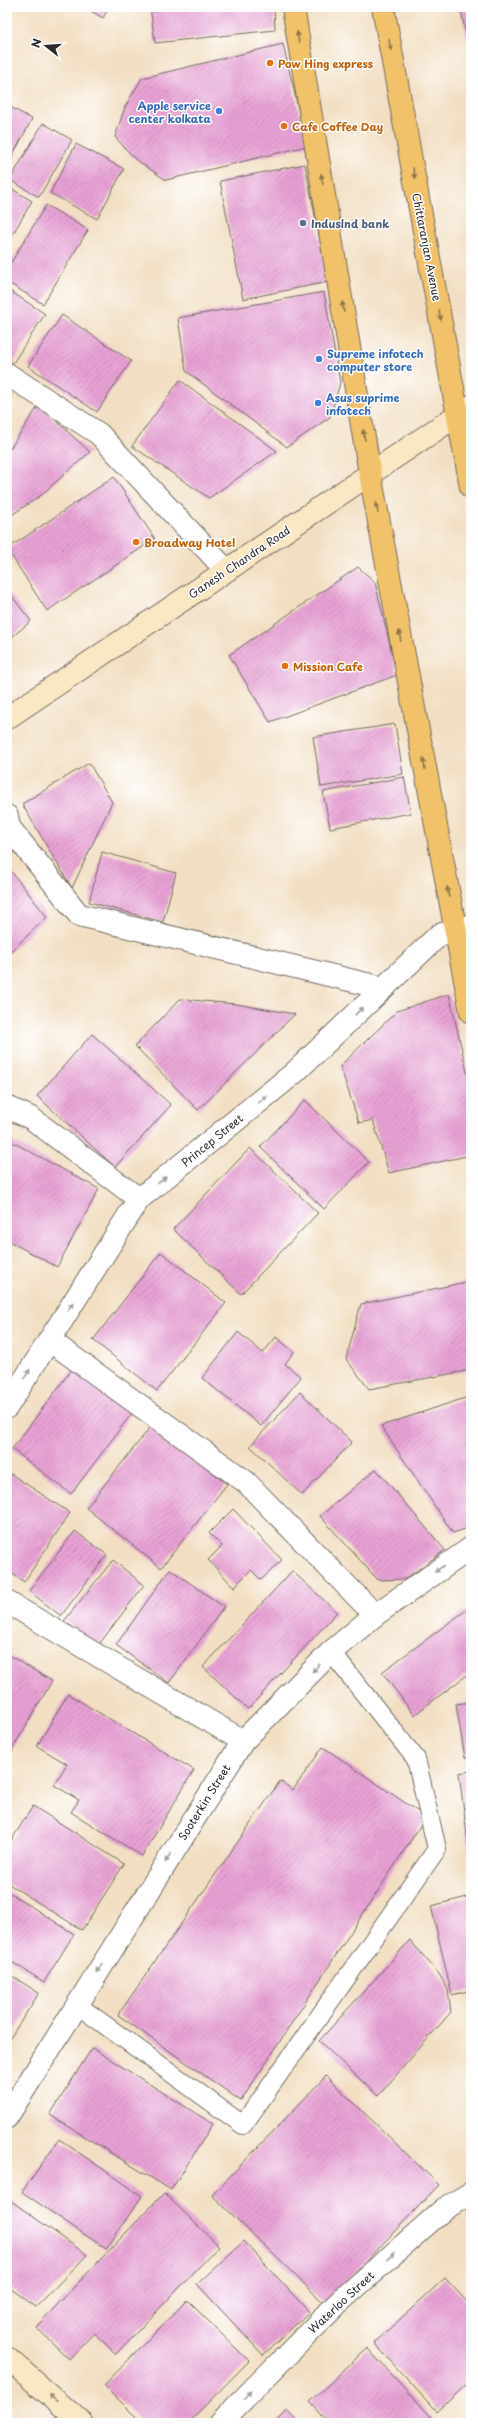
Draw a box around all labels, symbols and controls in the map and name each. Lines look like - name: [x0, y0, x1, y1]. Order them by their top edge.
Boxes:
- north arrow: [26, 26, 66, 66]
- one-way arrow: [295, 31, 301, 43]
- text: N: [27, 36, 45, 50]
- one-way arrow: [387, 39, 393, 51]
- place label: Pow Hing express: [278, 55, 374, 72]
- marker: Pow Hing express: [265, 58, 275, 68]
- place label: Apple service center kolkata: [128, 97, 212, 127]
- marker: Apple service center kolkata: [214, 106, 224, 116]
- place label: Cafe Coffee Day: [292, 118, 383, 135]
- marker: Cafe Coffee Day: [279, 121, 289, 131]
- one-way arrow: [411, 167, 417, 179]
- one-way arrow: [318, 173, 324, 185]
- street label: Chittaranjan Avenue: [408, 192, 446, 302]
- place label: Induslnd bank: [311, 215, 390, 232]
- marker: Induslnd bank: [298, 218, 308, 228]
- one-way arrow: [340, 301, 346, 313]
- one-way arrow: [437, 309, 443, 321]
- place label: Supreme infotech computer store: [327, 345, 424, 375]
- marker: Supreme infotech computer store: [314, 354, 324, 364]
- place label: Asus suprime infotech: [326, 389, 400, 419]
- marker: Asus suprime infotech: [313, 398, 323, 408]
- one-way arrow: [361, 429, 367, 441]
- one-way arrow: [373, 502, 379, 514]
- street label: Ganesh Chandra Road: [185, 521, 293, 603]
- place label: Broadway Hotel: [144, 534, 235, 551]
- marker: Broadway Hotel: [131, 537, 141, 547]
- one-way arrow: [397, 630, 403, 642]
- place label: Mission Cafe: [293, 658, 363, 675]
- marker: Mission Cafe: [280, 661, 290, 671]
- one-way arrow: [421, 758, 427, 770]
- one-way arrow: [444, 886, 450, 898]
- one-way arrow: [354, 1006, 364, 1016]
- one-way arrow: [258, 1094, 268, 1103]
- street label: Princep Street: [177, 1109, 247, 1170]
- one-way arrow: [157, 1176, 168, 1185]
- one-way arrow: [66, 1302, 74, 1312]
- one-way arrow: [24, 1368, 31, 1380]
- one-way arrow: [433, 1565, 444, 1573]
- one-way arrow: [311, 1663, 320, 1673]
- street label: Sooterkin Street: [174, 1760, 234, 1843]
- one-way arrow: [165, 1852, 172, 1864]
- one-way arrow: [95, 1962, 102, 1974]
- one-way arrow: [386, 2251, 396, 2261]
- street label: Waterloo Street: [304, 2267, 378, 2337]
- one-way arrow: [243, 2390, 252, 2400]
- one-way arrow: [48, 2393, 58, 2402]

